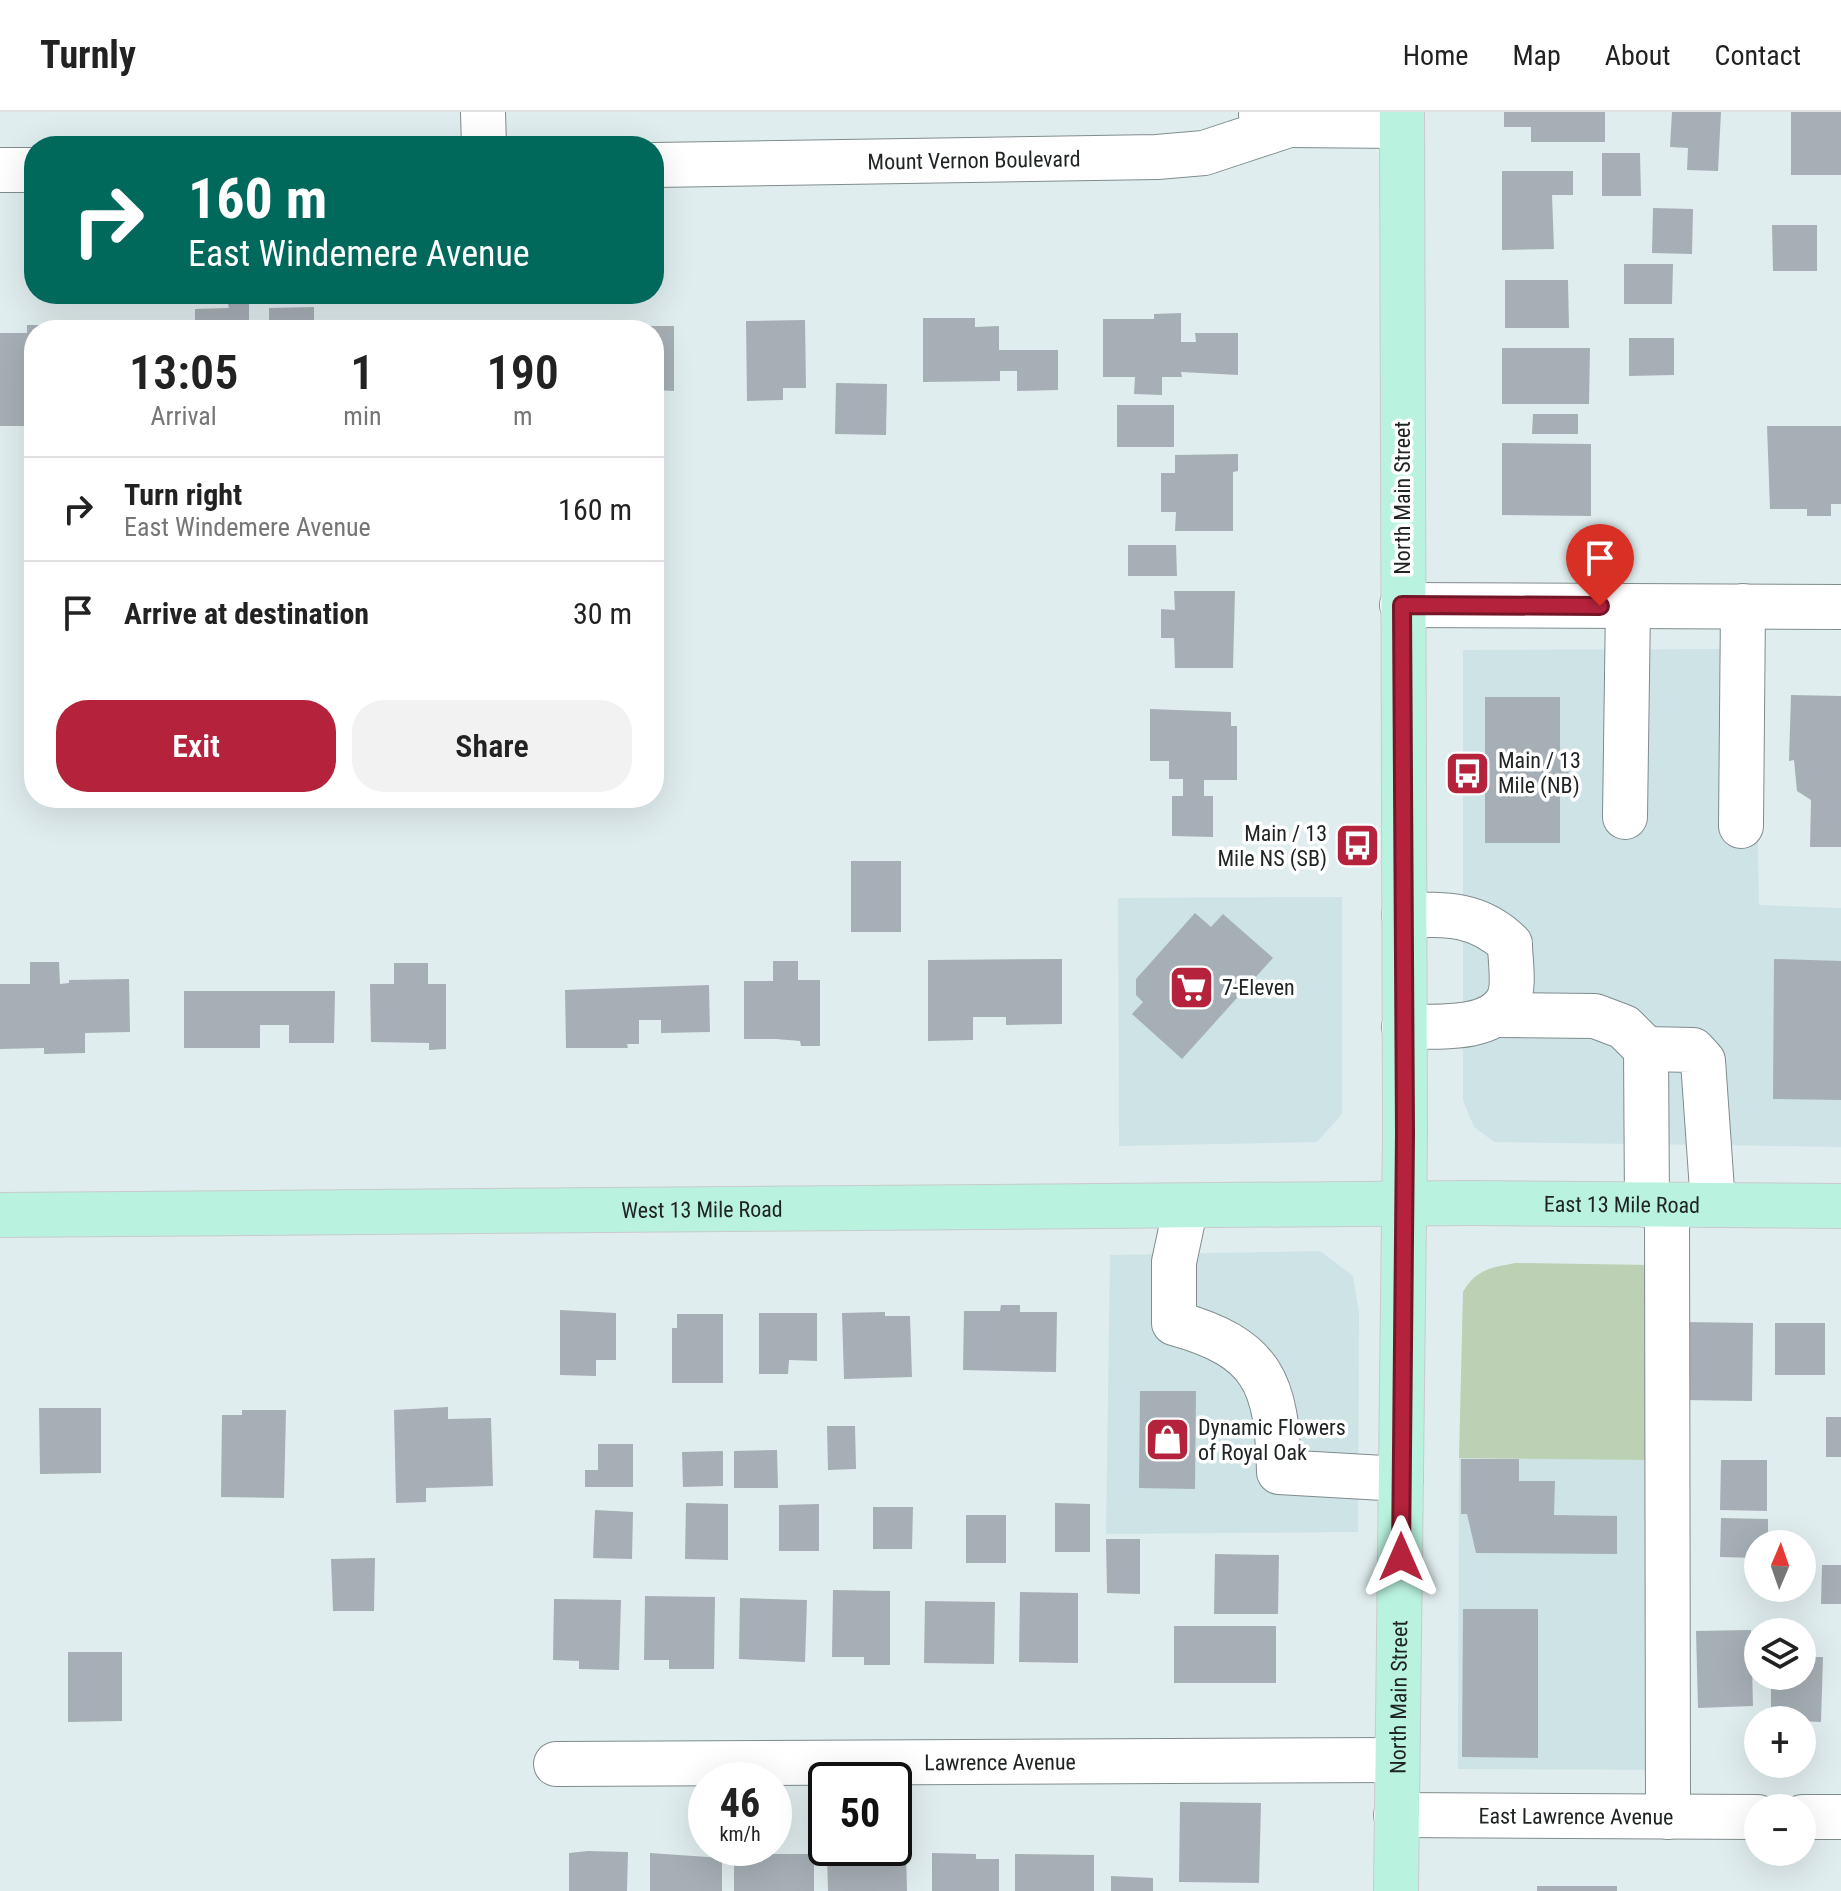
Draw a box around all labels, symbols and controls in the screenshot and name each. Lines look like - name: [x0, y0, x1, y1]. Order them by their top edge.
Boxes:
- text: Turnly: [40, 33, 136, 77]
- text: Home: [1403, 39, 1468, 72]
- text: Map: [1512, 39, 1561, 72]
- text: About: [1605, 39, 1671, 72]
- text: Contact: [1715, 39, 1801, 72]
- street label: Mount Vernon Boulevard: [867, 146, 1081, 174]
- text: 160 m: [188, 166, 327, 232]
- icon: right: [56, 168, 160, 272]
- text: East Windemere Avenue: [188, 233, 530, 275]
- text: 13:05: [129, 344, 238, 401]
- text: 1: [350, 344, 374, 401]
- text: 190: [487, 344, 559, 401]
- text: Arrival: [151, 401, 217, 431]
- text: min: [343, 401, 381, 431]
- text: m: [513, 401, 533, 431]
- street label: North Main Street: [1390, 421, 1415, 575]
- text: Turn right: [124, 477, 242, 512]
- icon: right: [56, 487, 100, 531]
- text: 160 m: [558, 492, 632, 527]
- text: East Windemere Avenue: [124, 512, 371, 542]
- pin: [1566, 524, 1634, 606]
- icon: arrive: [1578, 536, 1622, 580]
- icon: arrive: [56, 591, 100, 635]
- text: Arrive at destination: [124, 596, 369, 631]
- text: 30 m: [573, 596, 632, 631]
- button: Exit: [56, 700, 336, 792]
- button: Share: [352, 700, 632, 792]
- place label: Main / 13 Mile (NB): [1498, 748, 1581, 799]
- bus stop icon: Main / 13 Mile (NB): [1443, 749, 1491, 797]
- place label: Main / 13 Mile NS (SB): [1217, 821, 1327, 872]
- bus stop icon: Main / 13 Mile NS (SB): [1334, 822, 1382, 870]
- supermarket icon: 7-Eleven: [1167, 963, 1215, 1011]
- place label: 7-Eleven: [1222, 975, 1295, 1000]
- street label: East 13 Mile Road: [1544, 1191, 1700, 1217]
- street label: West 13 Mile Road: [621, 1196, 783, 1222]
- place label: Dynamic Flowers of Royal Oak: [1198, 1415, 1346, 1465]
- shop icon: Dynamic Flowers of Royal Oak: [1143, 1416, 1191, 1464]
- position arrow: [1359, 1515, 1443, 1599]
- north arrow: [1744, 1530, 1816, 1602]
- map controls: [1744, 1530, 1816, 1866]
- button: layers: [1744, 1618, 1816, 1690]
- street label: North Main Street: [1385, 1620, 1412, 1774]
- button: +: [1744, 1706, 1816, 1778]
- street label: Lawrence Avenue: [924, 1749, 1076, 1775]
- speed limit sign: 50: [808, 1762, 912, 1866]
- text: 46: [720, 1780, 760, 1827]
- button: −: [1744, 1794, 1816, 1866]
- street label: East Lawrence Avenue: [1479, 1803, 1673, 1829]
- text: km/h: [719, 1822, 761, 1846]

